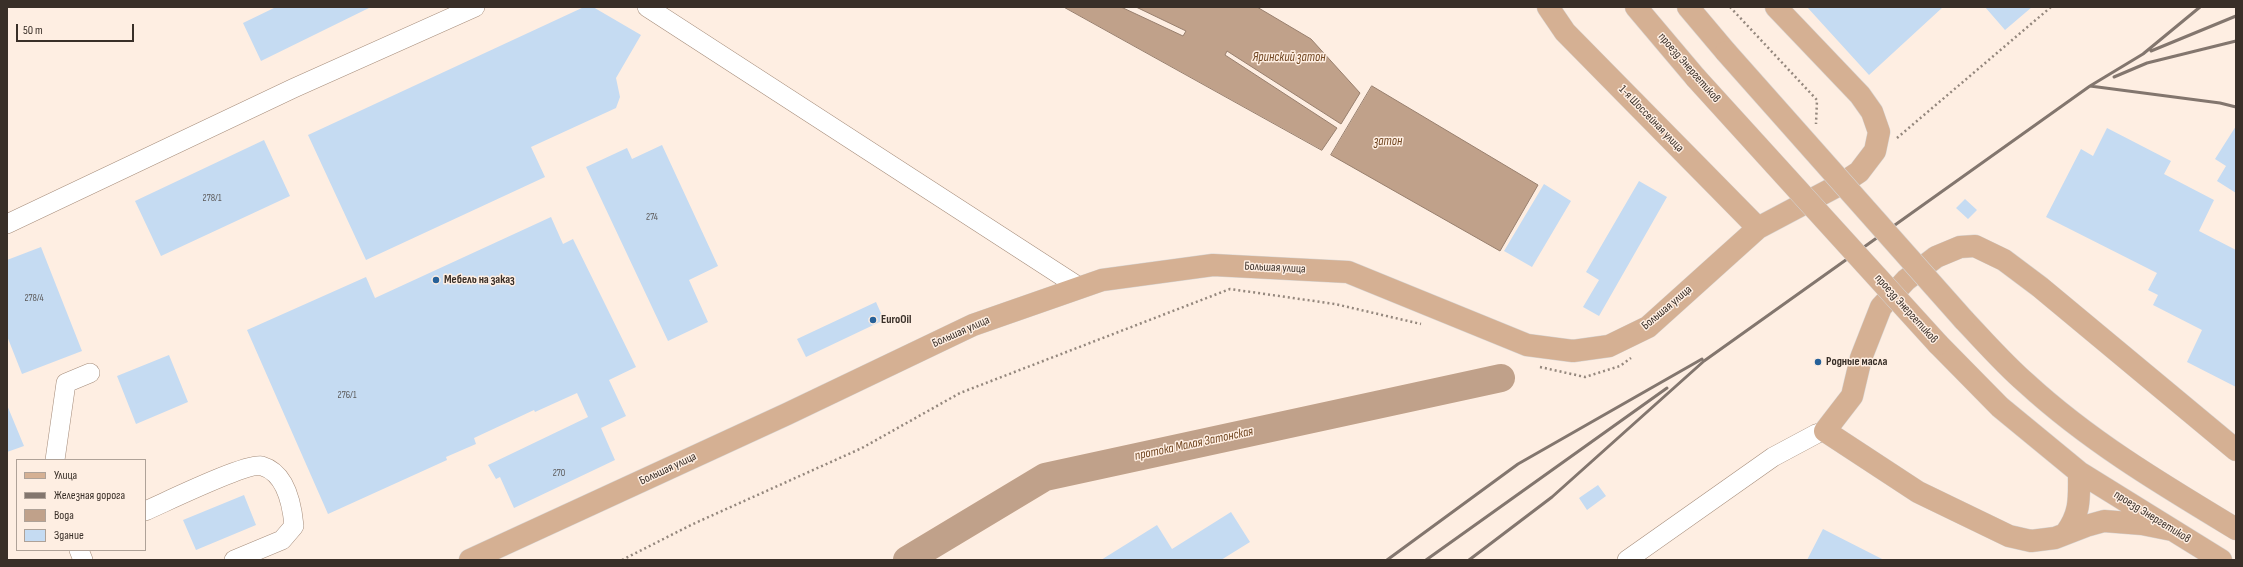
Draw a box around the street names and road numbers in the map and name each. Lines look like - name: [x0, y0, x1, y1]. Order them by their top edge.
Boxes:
- street label: проезд Энергетиков: [1655, 30, 1723, 106]
- street label: 1-я Шоссейная улица: [1615, 83, 1687, 155]
- street label: Большая улица: [1244, 259, 1306, 277]
- street label: проезд Энергетиков: [1871, 272, 1941, 346]
- street label: Большая улица: [1639, 283, 1695, 333]
- street label: Большая улица: [930, 313, 992, 351]
- street label: Большая улица: [637, 450, 699, 488]
- street label: проезд Энергетиков: [2111, 488, 2193, 546]

